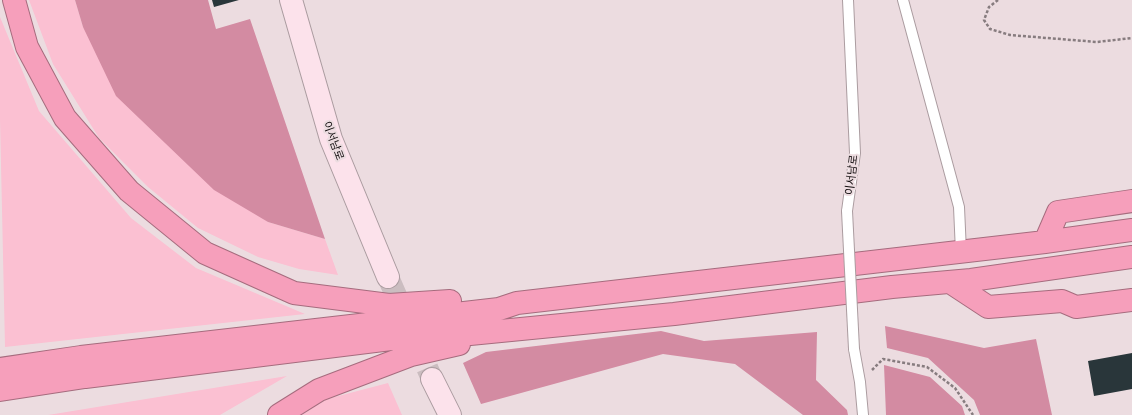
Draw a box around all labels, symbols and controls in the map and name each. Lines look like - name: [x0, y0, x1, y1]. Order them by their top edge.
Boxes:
- street label: 이서남로: [320, 120, 346, 162]
- street label: 이서남로: [843, 154, 861, 196]

